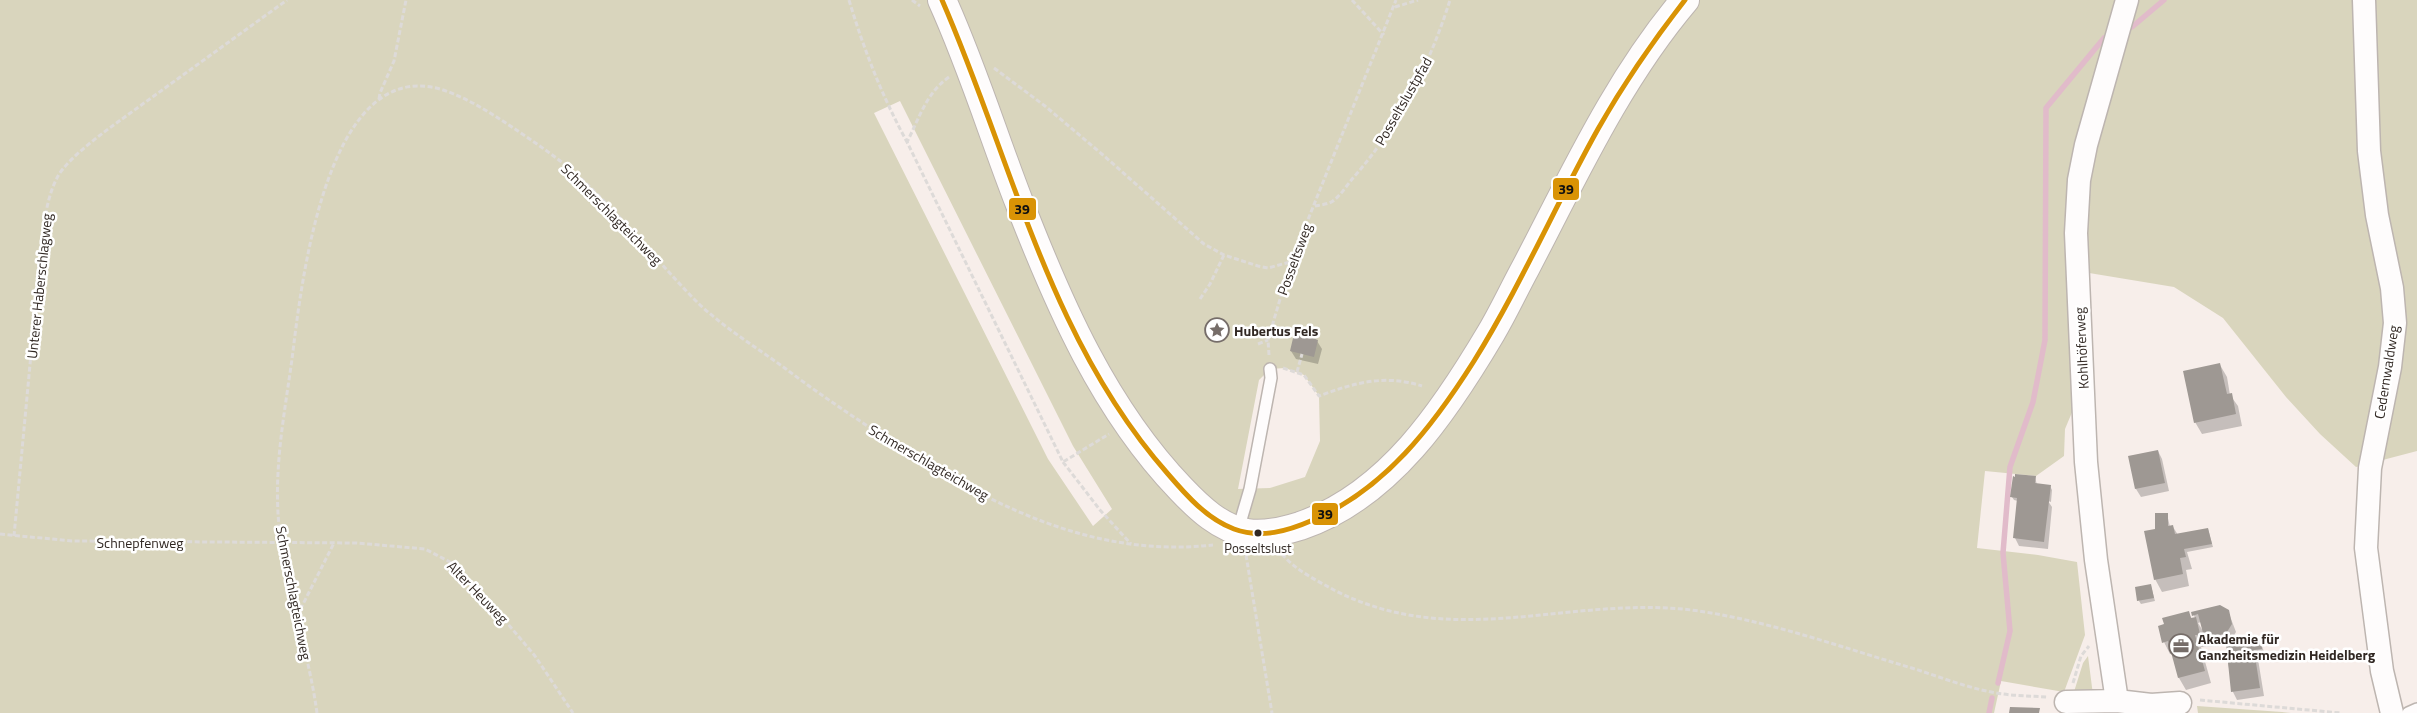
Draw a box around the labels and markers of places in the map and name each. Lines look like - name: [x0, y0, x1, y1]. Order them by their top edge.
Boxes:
- place icon: Hubertus Fels: [1204, 317, 1230, 343]
- place label: Hubertus Fels: [1234, 320, 1319, 341]
- marker: Posseltslust: [1253, 528, 1263, 538]
- place label: Posseltslust: [1224, 538, 1292, 558]
- place label: Akademie für Ganzheitsmedizin Heidelberg: [2198, 628, 2376, 665]
- office icon: Akademie für Ganzheitsmedizin Heidelberg: [2168, 633, 2194, 659]

